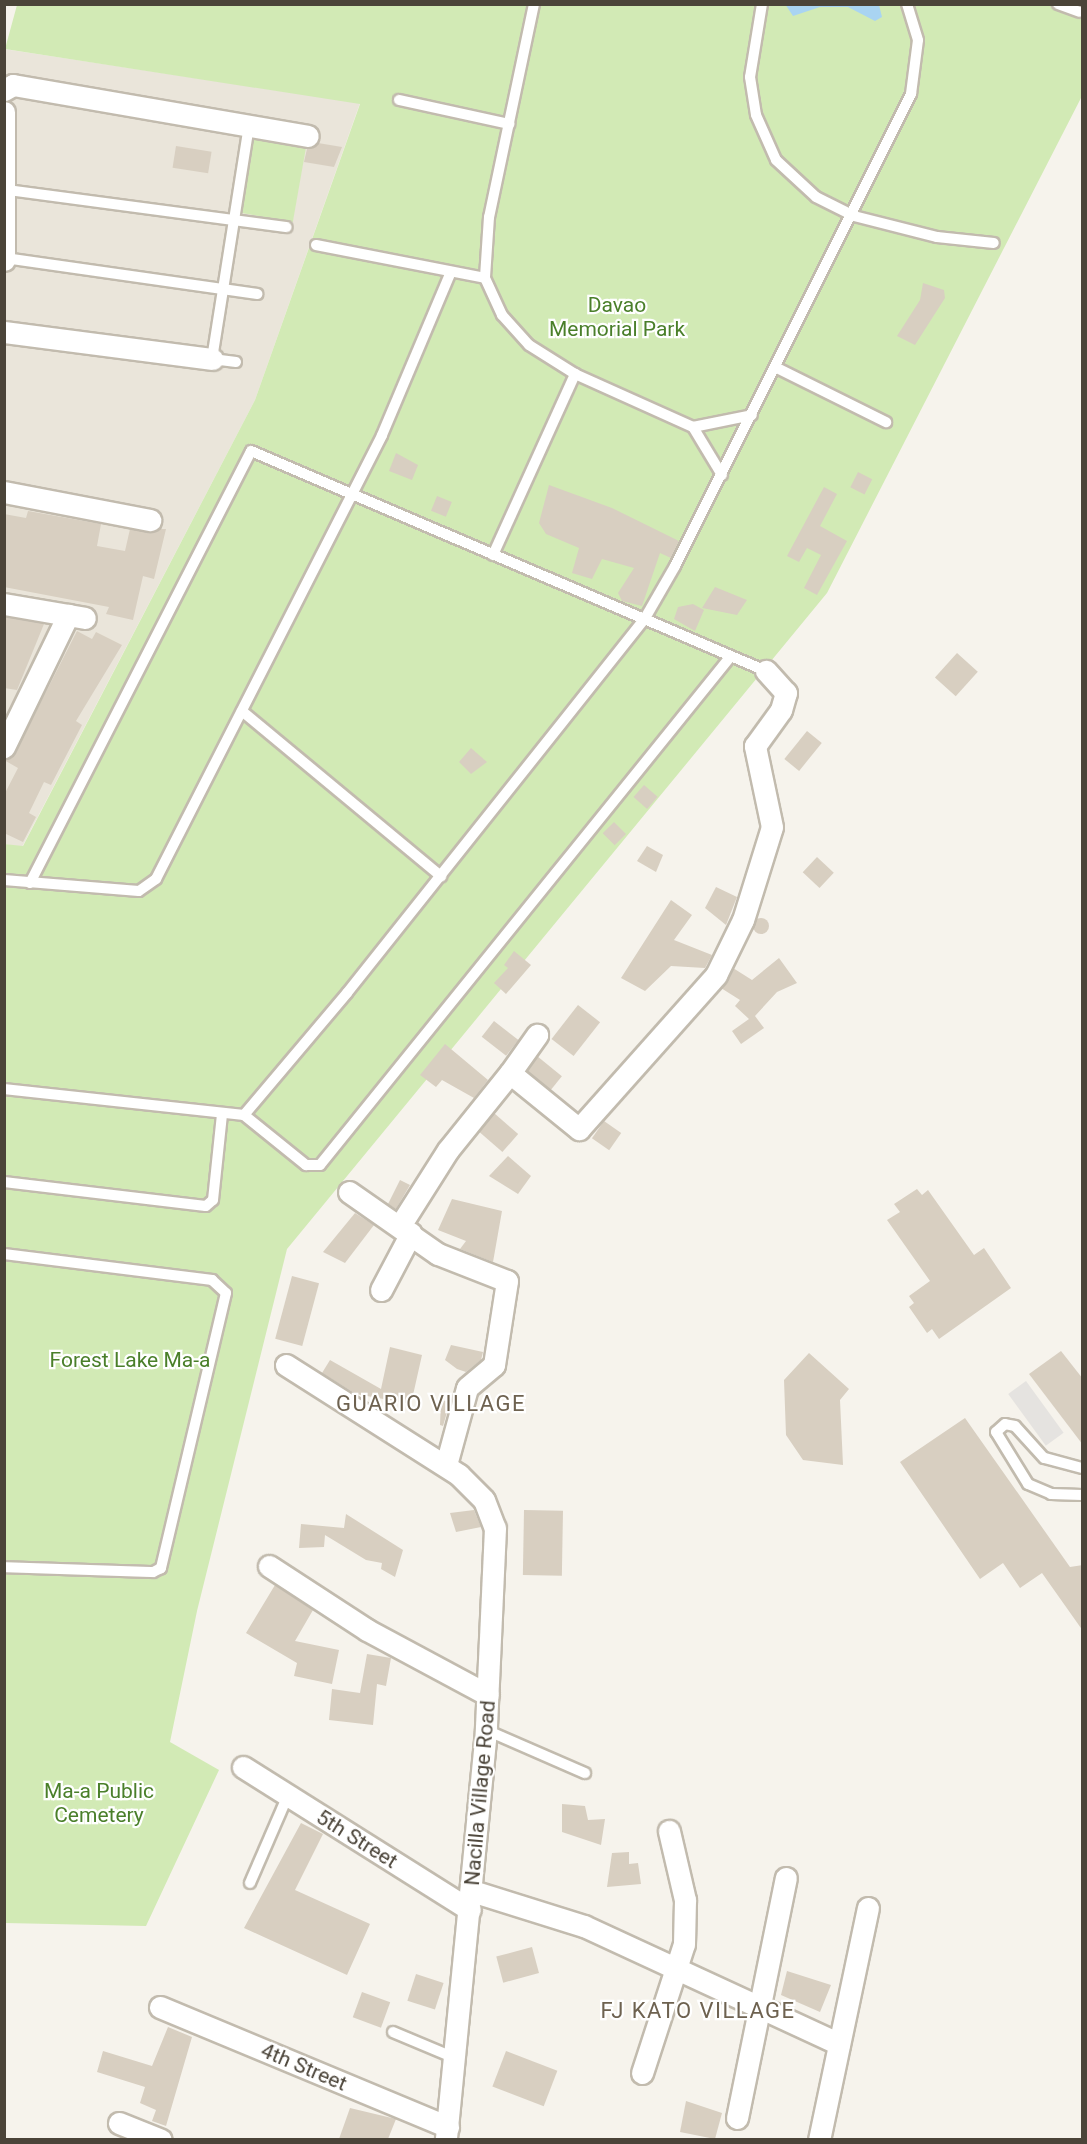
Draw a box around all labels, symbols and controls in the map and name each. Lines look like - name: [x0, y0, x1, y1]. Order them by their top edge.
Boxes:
- park label: Davao Memorial Park: [549, 292, 685, 342]
- park label: Forest Lake Ma-a: [50, 1347, 210, 1373]
- district label: GUARIO VILLAGE: [336, 1391, 526, 1417]
- street label: Nacilla Village Road: [459, 1699, 501, 1887]
- park label: Ma-a Public Cemetery: [44, 1778, 154, 1828]
- street label: 5th Street: [312, 1804, 402, 1874]
- district label: FJ KATO VILLAGE: [600, 1998, 796, 2024]
- street label: 4th Street: [257, 2038, 351, 2096]

